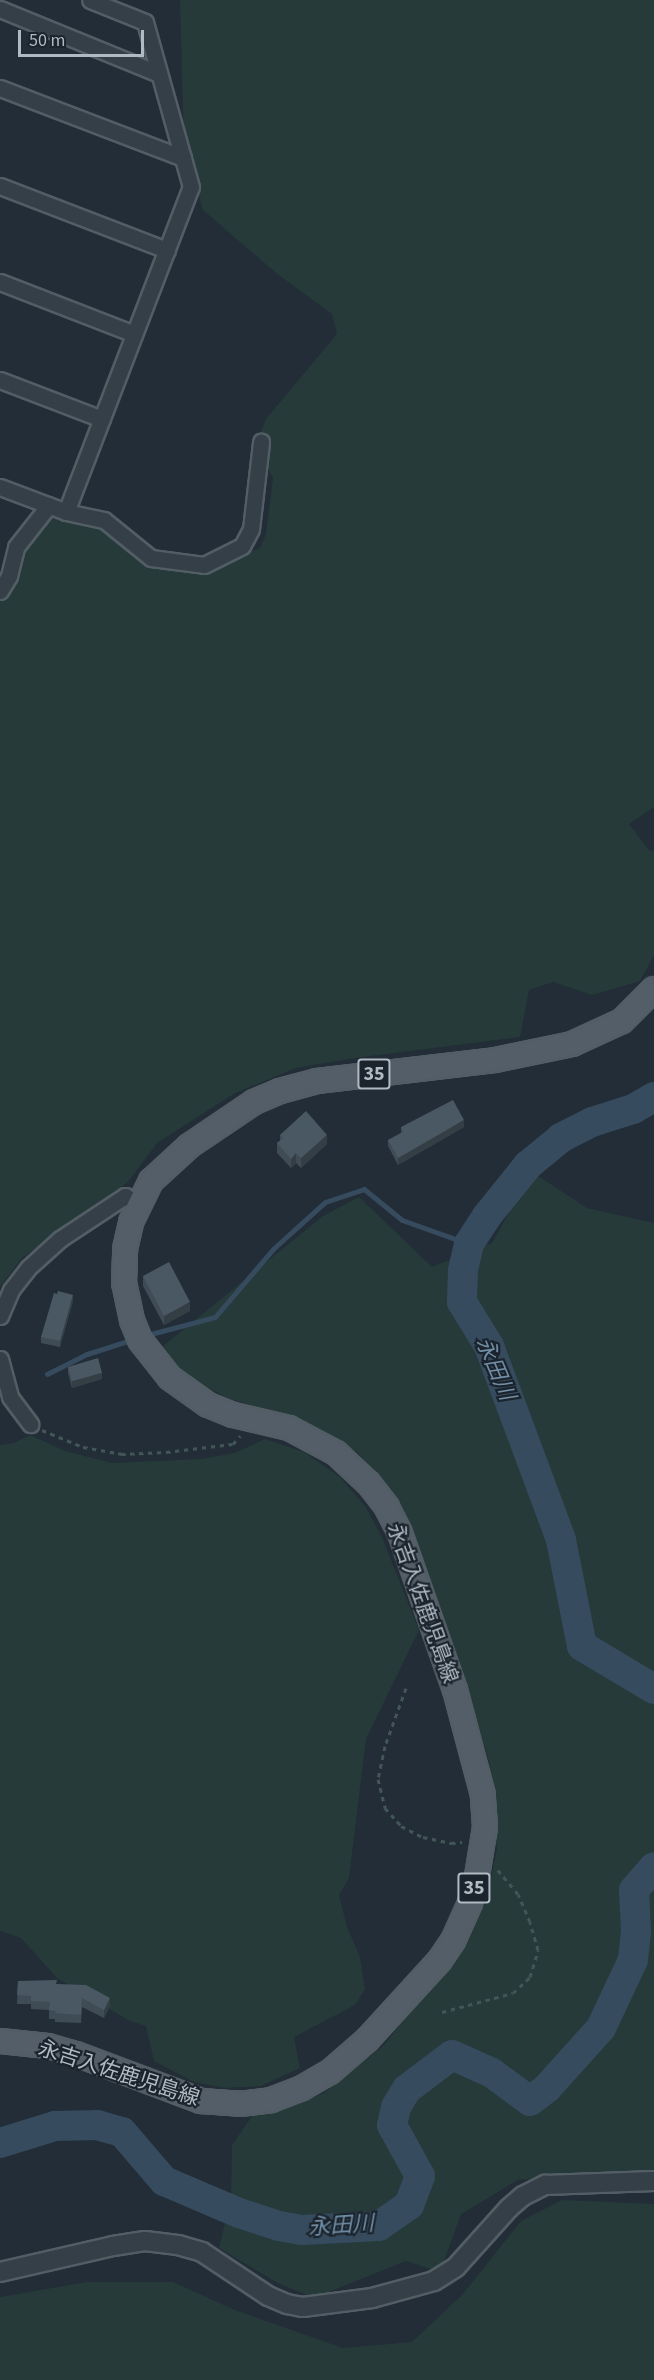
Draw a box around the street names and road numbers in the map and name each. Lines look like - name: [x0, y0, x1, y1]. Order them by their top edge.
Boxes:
- road number: 35: [356, 1057, 392, 1091]
- street label: 永吉入佐鹿児島線: [382, 1520, 464, 1686]
- road number: 35: [456, 1871, 492, 1905]
- street label: 永吉入佐鹿児島線: [35, 2035, 203, 2111]

